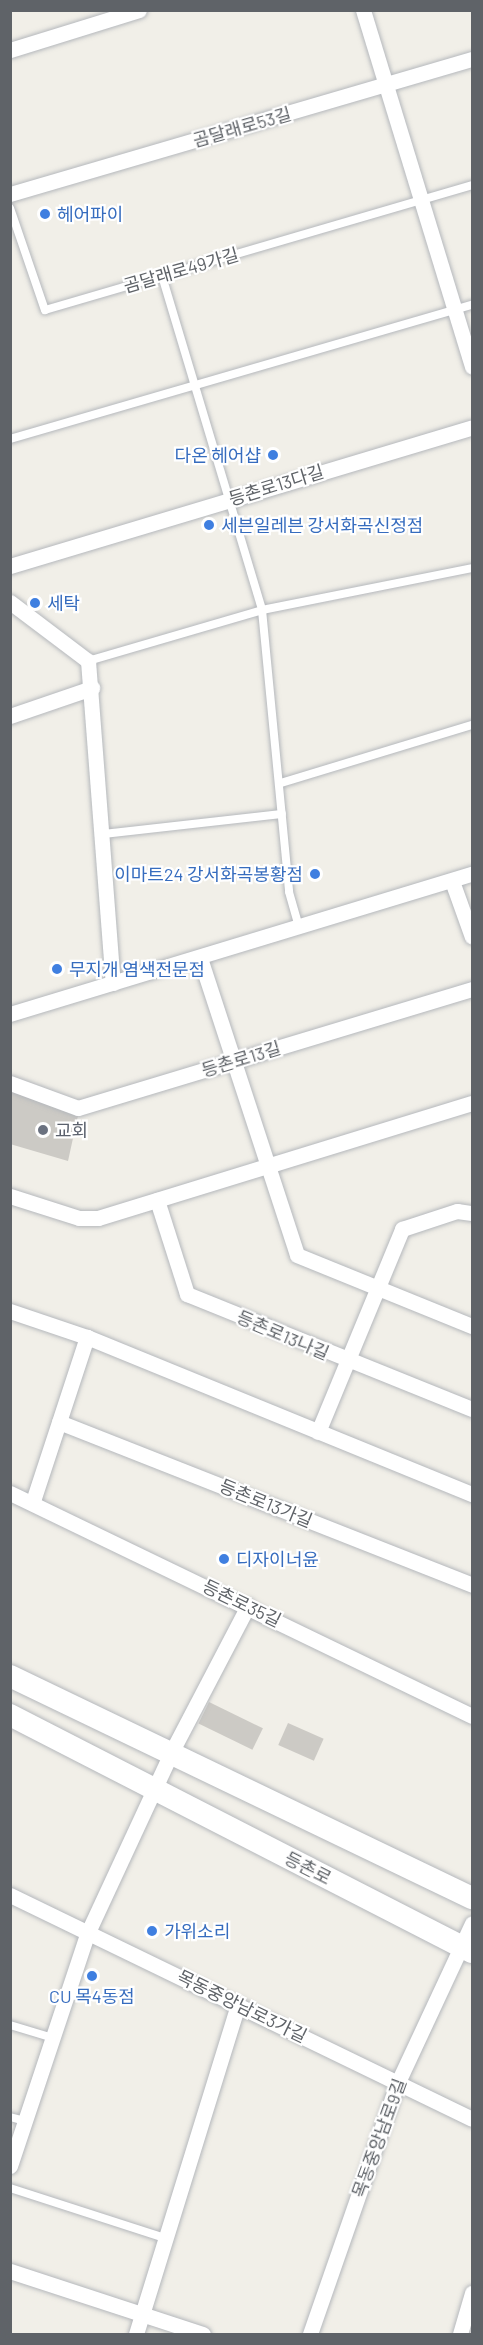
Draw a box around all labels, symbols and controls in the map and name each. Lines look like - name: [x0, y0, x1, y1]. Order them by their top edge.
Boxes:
- street label: 곰달래로53길: [190, 103, 294, 151]
- place label: 헤어파이: [57, 203, 123, 225]
- marker: 헤어파이: [38, 207, 52, 221]
- street label: 곰달래로49가길: [121, 243, 241, 297]
- place label: 다온 헤어샵: [175, 444, 261, 466]
- marker: 다온 헤어샵: [266, 448, 280, 462]
- street label: 등촌로13다길: [226, 460, 326, 510]
- place label: 세븐일레븐 강서화곡신정점: [221, 514, 423, 536]
- marker: 세븐일레븐 강서화곡신정점: [202, 518, 216, 532]
- place label: 세탁: [47, 592, 80, 614]
- marker: 세탁: [28, 596, 42, 610]
- place label: 이마트24 강서화곡봉황점: [114, 863, 303, 885]
- marker: 이마트24 강서화곡봉황점: [308, 867, 322, 881]
- place label: 무지개 염색전문점: [69, 958, 205, 980]
- marker: 무지개 염색전문점: [50, 962, 64, 976]
- street label: 등촌로13길: [199, 1037, 283, 1081]
- place label: 교회: [55, 1119, 88, 1141]
- marker: 교회: [36, 1123, 50, 1137]
- street label: 등촌로13나길: [234, 1306, 332, 1364]
- street label: 등촌로13가길: [216, 1475, 316, 1531]
- place label: 디자이너윤: [236, 1548, 319, 1570]
- marker: 디자이너윤: [217, 1552, 231, 1566]
- street label: 등촌로35길: [199, 1575, 285, 1631]
- street label: 등촌로: [281, 1847, 335, 1889]
- place label: 가위소리: [164, 1920, 230, 1942]
- marker: 가위소리: [145, 1924, 159, 1938]
- street label: 목동중앙남로3가길: [174, 1965, 310, 2047]
- marker: CU 목4동점: [85, 1969, 99, 1983]
- place label: CU 목4동점: [49, 1985, 135, 2007]
- street label: 목동중앙남로9길: [347, 2075, 411, 2201]

